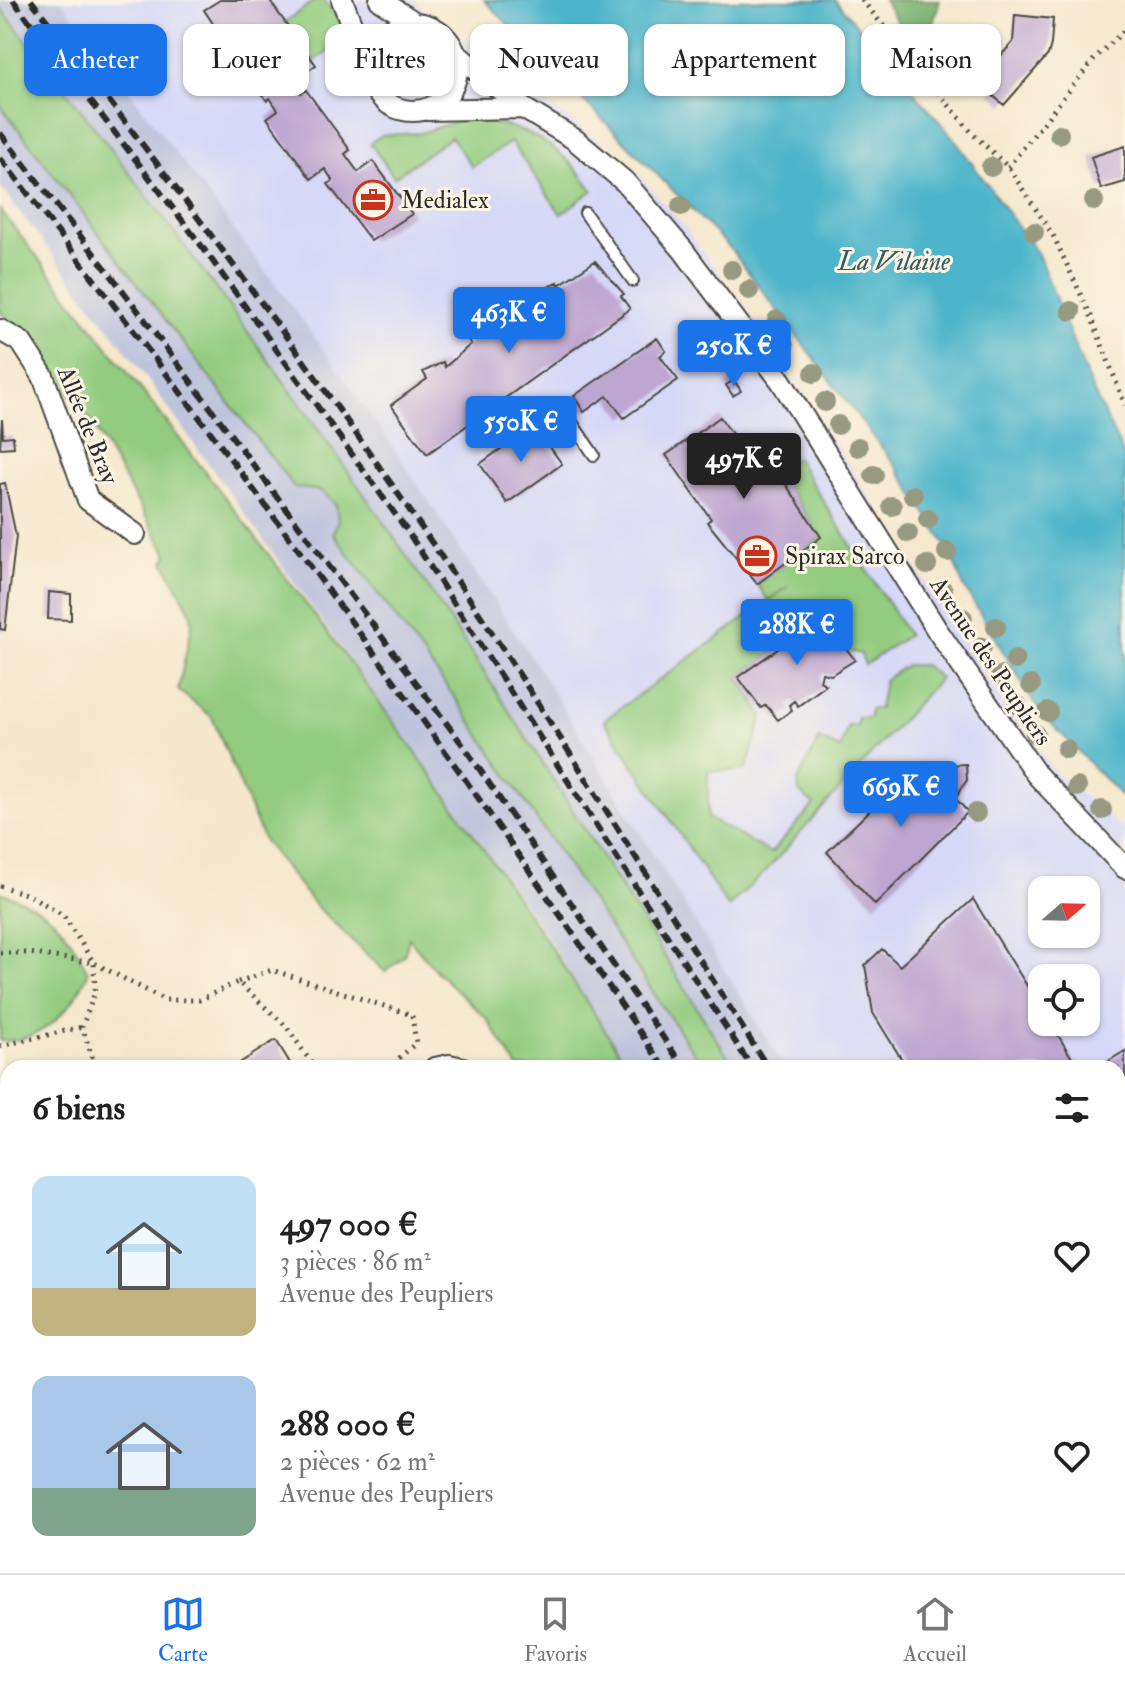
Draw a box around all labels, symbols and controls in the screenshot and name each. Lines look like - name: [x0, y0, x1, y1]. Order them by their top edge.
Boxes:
- chip: Acheter: [24, 24, 167, 96]
- chip: Louer: [183, 24, 309, 96]
- chip: Filtres: [325, 24, 454, 96]
- chip: Nouveau: [470, 24, 628, 96]
- chip: Appartement: [644, 24, 845, 96]
- chip: Maison: [861, 24, 1001, 96]
- office icon: Medialex: [352, 179, 394, 221]
- place label: Medialex: [401, 185, 489, 216]
- water label: La Vilaine: [837, 246, 950, 278]
- pin: 463K €: [444, 287, 574, 355]
- text: 463K €: [471, 297, 547, 329]
- pin: 250K €: [669, 320, 799, 388]
- text: 250K €: [696, 330, 772, 362]
- street label: Allée de Bray: [50, 361, 125, 489]
- pin: 550K €: [456, 396, 586, 464]
- text: 550K €: [484, 406, 558, 438]
- pin: 497K €: [679, 433, 809, 501]
- text: 497K €: [705, 443, 783, 475]
- office icon: Spirax Sarco: [736, 535, 778, 577]
- place label: Spirax Sarco: [785, 541, 904, 572]
- street label: Avenue des Peupliers: [922, 570, 1059, 752]
- pin: 288K €: [732, 599, 862, 667]
- text: 288K €: [759, 609, 835, 641]
- pin: 669K €: [836, 761, 966, 829]
- text: 669K €: [862, 771, 940, 803]
- north arrow: [1028, 876, 1100, 948]
- map controls: [1028, 876, 1100, 1036]
- button: locate: [1028, 964, 1100, 1036]
- icon: filters: [1050, 1086, 1094, 1130]
- text: 6 biens: [32, 1087, 125, 1130]
- text: 497 000 €: [280, 1203, 418, 1246]
- icon: home: [96, 1208, 192, 1304]
- icon: heart: [1050, 1234, 1094, 1278]
- text: 3 pièces · 86 m²: [280, 1246, 431, 1278]
- text: Avenue des Peupliers: [280, 1278, 494, 1310]
- text: 288 000 €: [280, 1403, 416, 1446]
- icon: home: [96, 1408, 192, 1504]
- icon: heart: [1050, 1434, 1094, 1478]
- text: 2 pièces · 62 m²: [280, 1446, 435, 1478]
- text: Avenue des Peupliers: [280, 1478, 494, 1510]
- tab: Carte: [158, 1592, 208, 1668]
- tab: Favoris: [524, 1592, 587, 1668]
- tab: Accueil: [903, 1592, 967, 1668]

